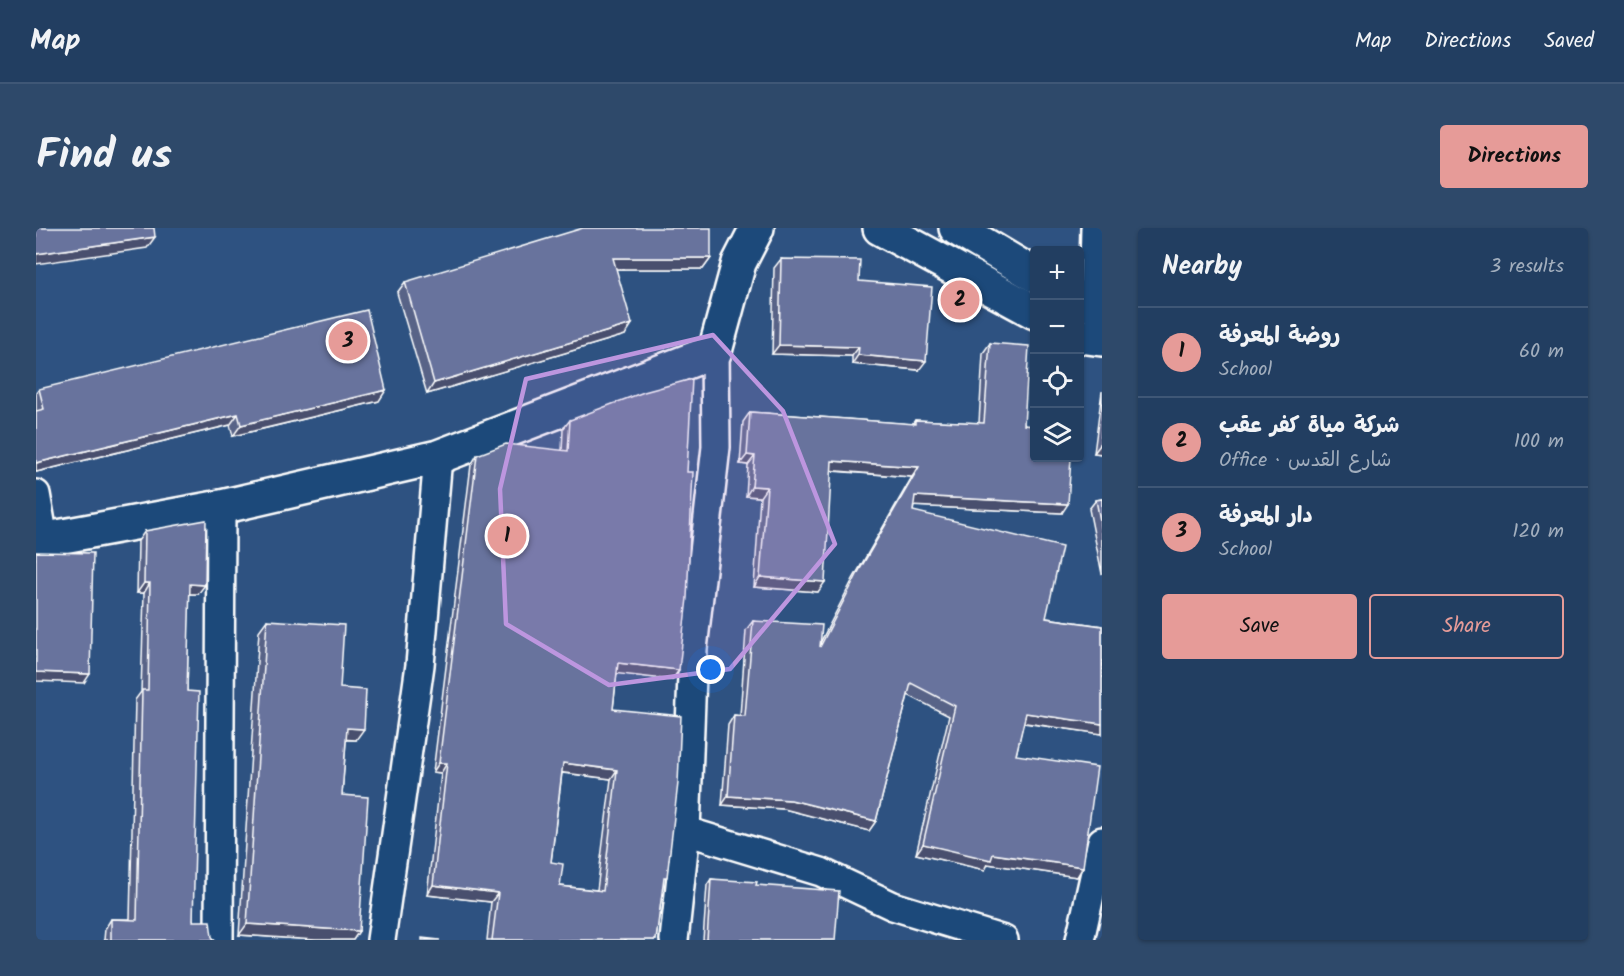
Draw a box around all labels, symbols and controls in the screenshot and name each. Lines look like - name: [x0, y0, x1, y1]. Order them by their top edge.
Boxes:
- text: Map: [30, 19, 81, 64]
- text: Map: [1355, 25, 1391, 58]
- text: Directions: [1424, 25, 1511, 58]
- text: Saved: [1544, 25, 1594, 58]
- text: Find us: [36, 123, 172, 190]
- button: Directions: [1440, 125, 1588, 188]
- map controls: [1030, 246, 1084, 462]
- button: +: [1030, 246, 1084, 300]
- text: Nearby: [1162, 246, 1242, 288]
- text: 3 results: [1490, 251, 1564, 283]
- pin: 2: [940, 278, 980, 322]
- button: −: [1030, 300, 1084, 354]
- pin: 3: [328, 318, 368, 364]
- text: روضة المعرفة: [1219, 319, 1340, 354]
- text: 1: [1178, 336, 1185, 368]
- text: 60 m: [1519, 336, 1564, 368]
- button: locate: [1030, 354, 1084, 408]
- text: School: [1219, 354, 1272, 386]
- button: layers: [1030, 408, 1084, 462]
- text: شركة مياة كفر عقب: [1219, 409, 1399, 444]
- text: 2: [1176, 426, 1187, 458]
- text: 100 m: [1514, 426, 1564, 458]
- text: Office · شارع القدس: [1219, 445, 1391, 477]
- text: دار المعرفة: [1219, 499, 1313, 534]
- pin: 1: [488, 514, 526, 558]
- text: 3: [1176, 516, 1187, 548]
- text: 120 m: [1512, 516, 1564, 548]
- text: School: [1219, 534, 1272, 566]
- button: Save: [1162, 594, 1357, 659]
- button: Share: [1369, 594, 1564, 659]
- your location: [696, 655, 725, 684]

